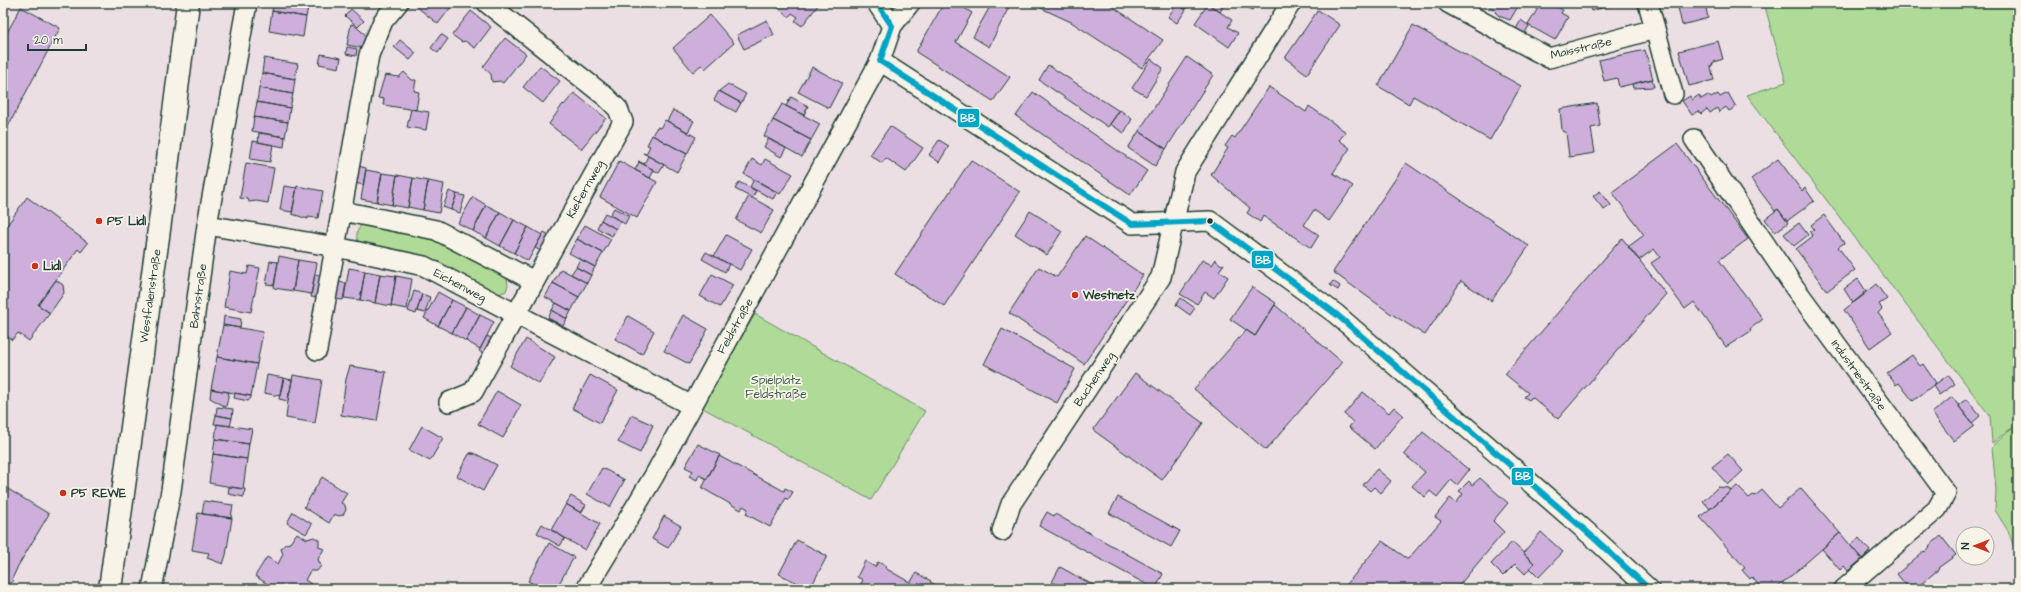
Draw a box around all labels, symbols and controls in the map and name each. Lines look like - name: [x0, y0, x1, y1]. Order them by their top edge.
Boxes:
- scale bar: [28, 26, 86, 52]
- text: 20 m: [34, 32, 63, 49]
- street label: Maisstraße: [1549, 33, 1614, 64]
- line badge: BB: [957, 108, 980, 128]
- text: BB: [960, 111, 976, 126]
- street label: Kiefernweg: [562, 157, 609, 222]
- place label: P5 Lidl: [107, 213, 146, 230]
- marker: P5 Lidl: [94, 216, 104, 226]
- unlabelled marker: [1205, 216, 1215, 226]
- street label: Westfalenstraße: [135, 247, 166, 344]
- line badge: BB: [1251, 250, 1274, 269]
- text: BB: [1255, 253, 1271, 268]
- place label: Lidl: [43, 258, 61, 275]
- marker: Lidl: [30, 261, 40, 271]
- street label: Bahnstraße: [186, 262, 212, 330]
- street label: Eichenweg: [430, 264, 489, 307]
- place label: Westnetz: [1082, 287, 1136, 304]
- marker: Westnetz: [1070, 290, 1080, 300]
- street label: Feldstraße: [713, 295, 758, 357]
- street label: Industriestraße: [1827, 336, 1891, 415]
- street label: Buchenweg: [1070, 348, 1120, 411]
- park label: Spielplatz Feldstraße: [745, 372, 807, 403]
- line badge: BB: [1511, 467, 1534, 486]
- text: BB: [1515, 469, 1531, 484]
- place label: P5 REWE: [71, 485, 127, 502]
- marker: P5 REWE: [58, 488, 68, 498]
- north arrow: [1955, 526, 1995, 566]
- text: N: [1958, 542, 1973, 549]

